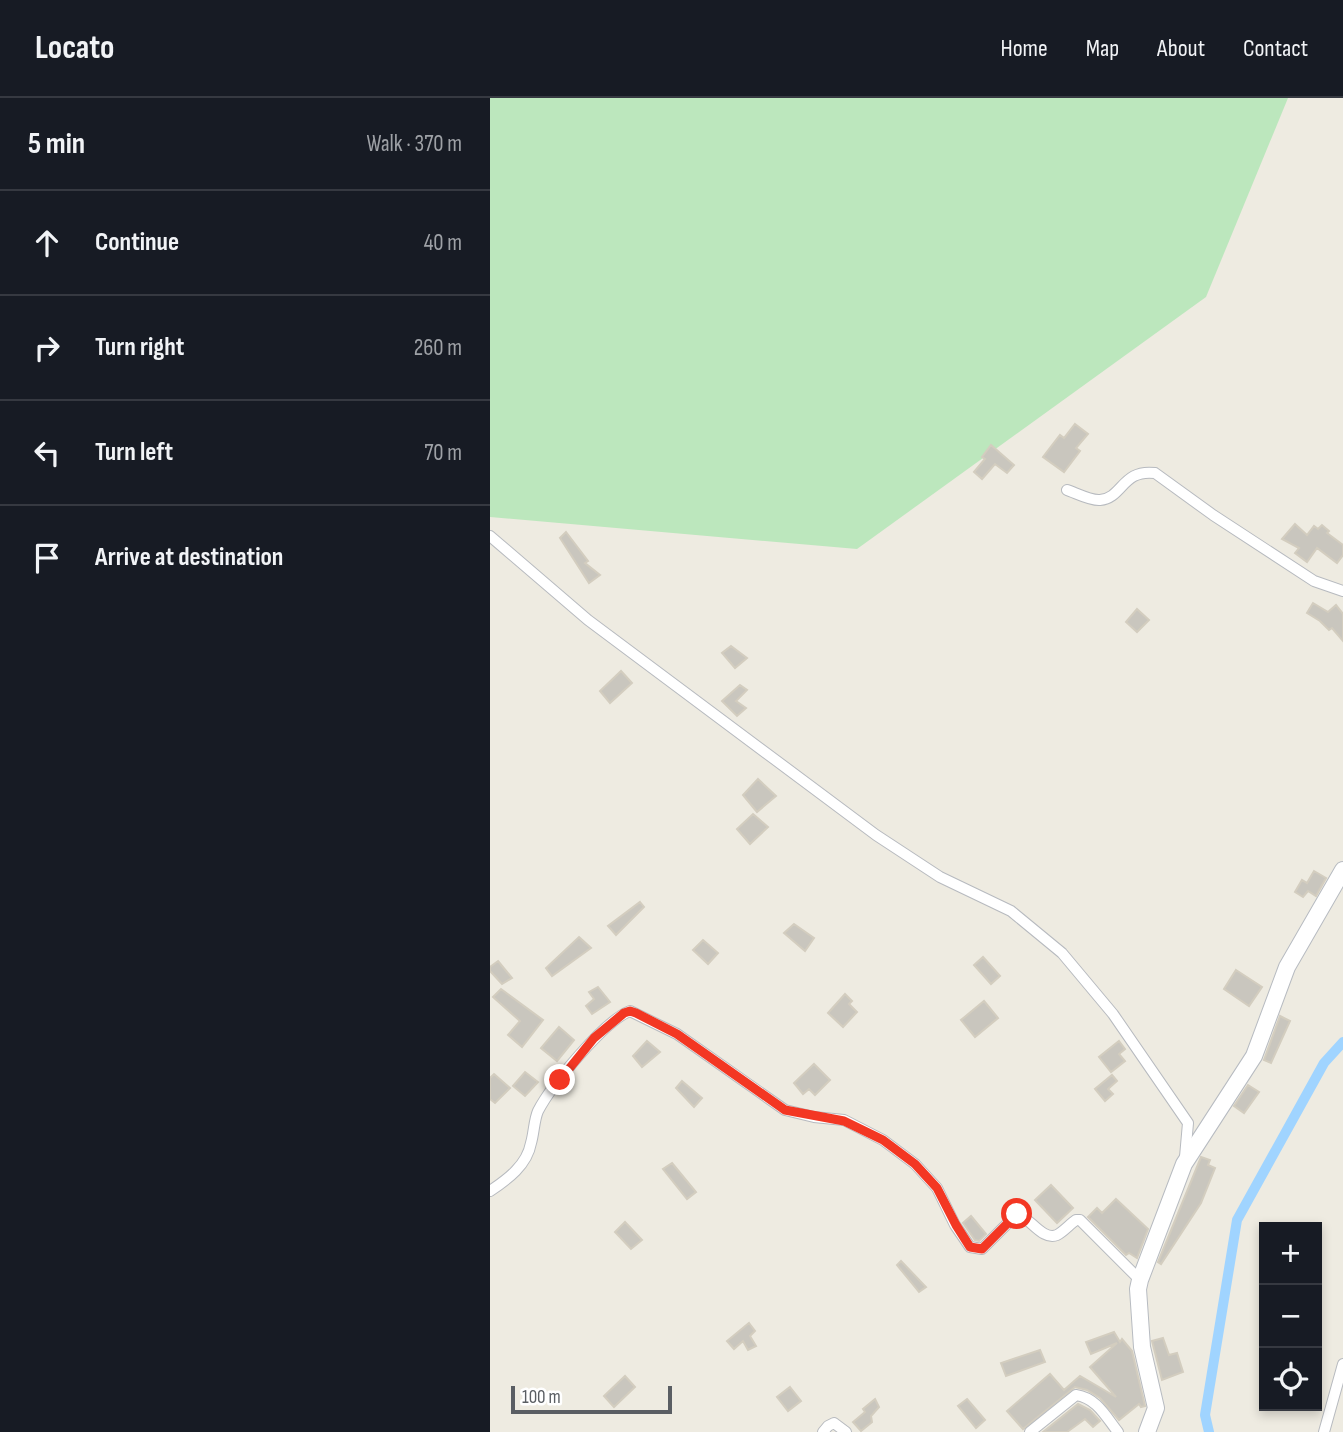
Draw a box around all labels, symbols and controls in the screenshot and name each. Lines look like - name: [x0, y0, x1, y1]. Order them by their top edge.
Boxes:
- text: Locato: [35, 28, 114, 68]
- text: Home: [1000, 34, 1048, 63]
- text: Map: [1086, 34, 1119, 63]
- text: About: [1157, 34, 1205, 63]
- text: Contact: [1243, 34, 1308, 63]
- text: 5 min: [28, 126, 85, 162]
- text: Walk · 370 m: [366, 130, 462, 158]
- icon: ahead: [28, 224, 66, 262]
- text: Continue: [95, 227, 179, 258]
- text: 40 m: [424, 229, 462, 257]
- icon: right: [28, 329, 66, 367]
- text: Turn right: [95, 332, 184, 363]
- text: 260 m: [414, 334, 462, 362]
- icon: left: [28, 434, 66, 472]
- text: Turn left: [95, 437, 173, 468]
- text: 70 m: [424, 439, 462, 467]
- icon: arrive: [28, 539, 66, 577]
- text: Arrive at destination: [95, 542, 283, 573]
- route end: [544, 1064, 575, 1095]
- route start: [1001, 1198, 1032, 1229]
- map controls: [1259, 1222, 1322, 1411]
- button: +: [1259, 1222, 1322, 1285]
- button: −: [1259, 1285, 1322, 1348]
- button: locate: [1259, 1348, 1322, 1411]
- scale bar: [511, 1383, 672, 1415]
- text: 100 m: [522, 1386, 561, 1409]

